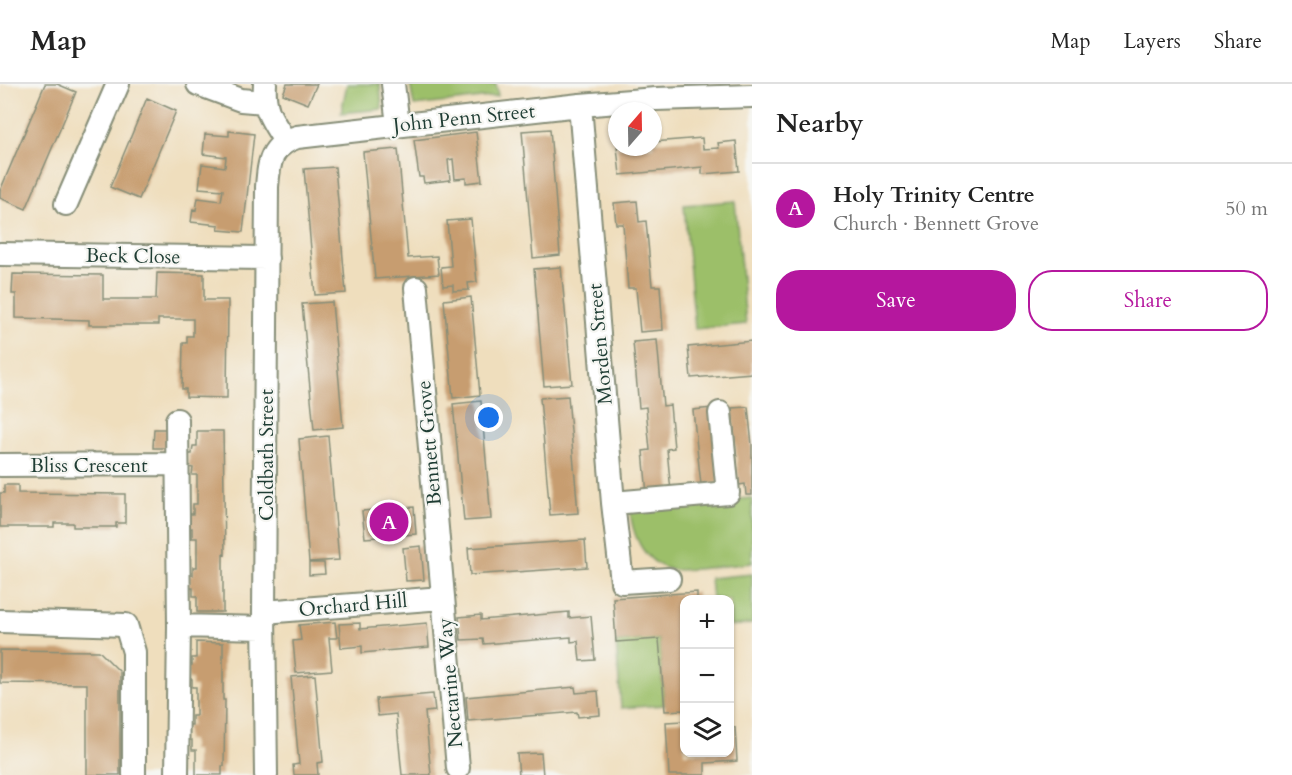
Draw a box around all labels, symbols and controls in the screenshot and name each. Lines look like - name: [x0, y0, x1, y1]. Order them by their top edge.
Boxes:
- text: Map: [30, 22, 87, 60]
- text: Map: [1051, 27, 1091, 56]
- text: Layers: [1124, 27, 1181, 56]
- text: Share: [1214, 27, 1262, 56]
- street label: John Penn Street: [389, 97, 537, 139]
- north arrow: [608, 102, 662, 156]
- text: Nearby: [776, 106, 864, 141]
- text: Holy Trinity Centre: [833, 180, 1035, 210]
- text: A: [788, 195, 803, 222]
- text: 50 m: [1225, 195, 1268, 222]
- text: Church · Bennett Grove: [833, 210, 1039, 237]
- street label: Beck Close: [85, 242, 181, 270]
- button: Save: [776, 270, 1016, 331]
- button: Share: [1028, 270, 1268, 331]
- street label: Morden Street: [581, 282, 619, 406]
- street label: Bennett Grove: [410, 379, 448, 507]
- street label: Coldbath Street: [253, 388, 280, 521]
- your location: [474, 403, 503, 432]
- street label: Bliss Crescent: [30, 452, 148, 479]
- pin: A: [370, 500, 408, 544]
- street label: Orchard Hill: [297, 587, 409, 623]
- map controls: [680, 595, 734, 757]
- button: +: [680, 595, 734, 649]
- street label: Nectarine Way: [431, 617, 469, 749]
- button: −: [680, 649, 734, 703]
- button: layers: [680, 703, 734, 757]

